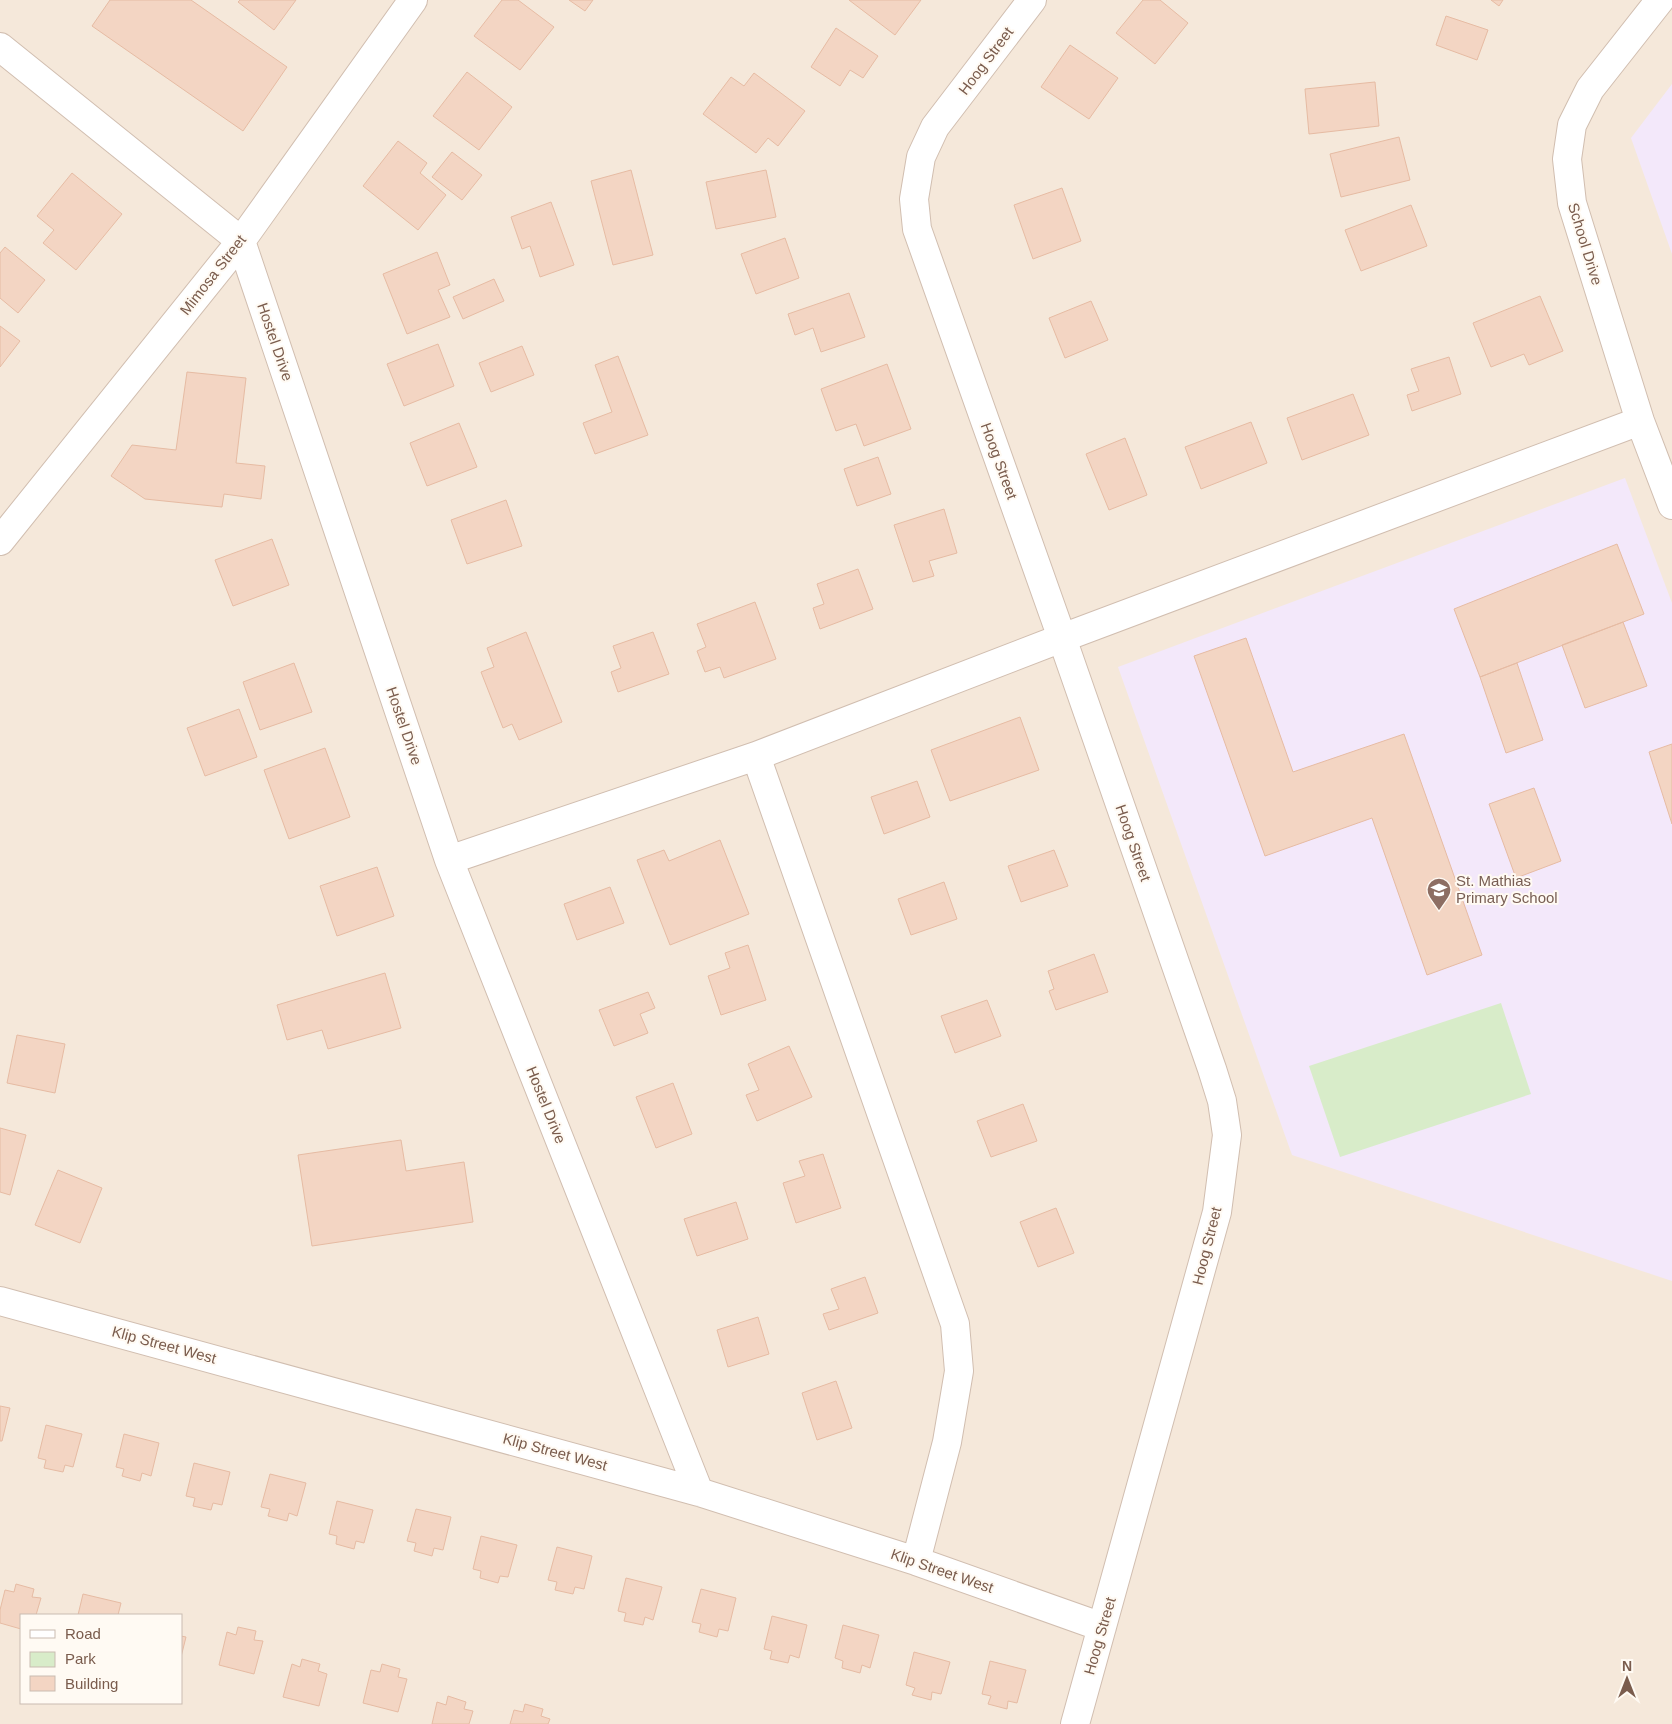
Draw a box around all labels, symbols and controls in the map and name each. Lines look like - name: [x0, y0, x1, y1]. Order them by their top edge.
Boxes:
- street label: Hoog Street: [955, 23, 1017, 98]
- street label: School Drive: [1565, 201, 1606, 287]
- street label: Mimosa Street: [176, 231, 250, 318]
- street label: Hostel Drive: [254, 300, 297, 383]
- street label: Hoog Street: [978, 420, 1021, 502]
- street label: Hostel Drive: [383, 684, 426, 767]
- street label: Hoog Street: [1112, 802, 1155, 884]
- place label: St. Mathias Primary School: [1456, 872, 1558, 906]
- school or university icon: St. Mathias Primary School: [1426, 877, 1452, 911]
- street label: Hostel Drive: [523, 1064, 570, 1146]
- street label: Hoog Street: [1189, 1204, 1225, 1287]
- street label: Klip Street West: [110, 1322, 219, 1367]
- street label: Klip Street West: [501, 1429, 610, 1474]
- street label: Klip Street West: [889, 1545, 996, 1596]
- street label: Hoog Street: [1080, 1594, 1119, 1677]
- legend: [20, 1614, 182, 1704]
- text: Road: [65, 1625, 101, 1642]
- text: Park: [65, 1650, 96, 1667]
- north arrow: [1602, 1654, 1652, 1704]
- text: N: [1622, 1658, 1632, 1674]
- text: Building: [65, 1675, 118, 1692]

